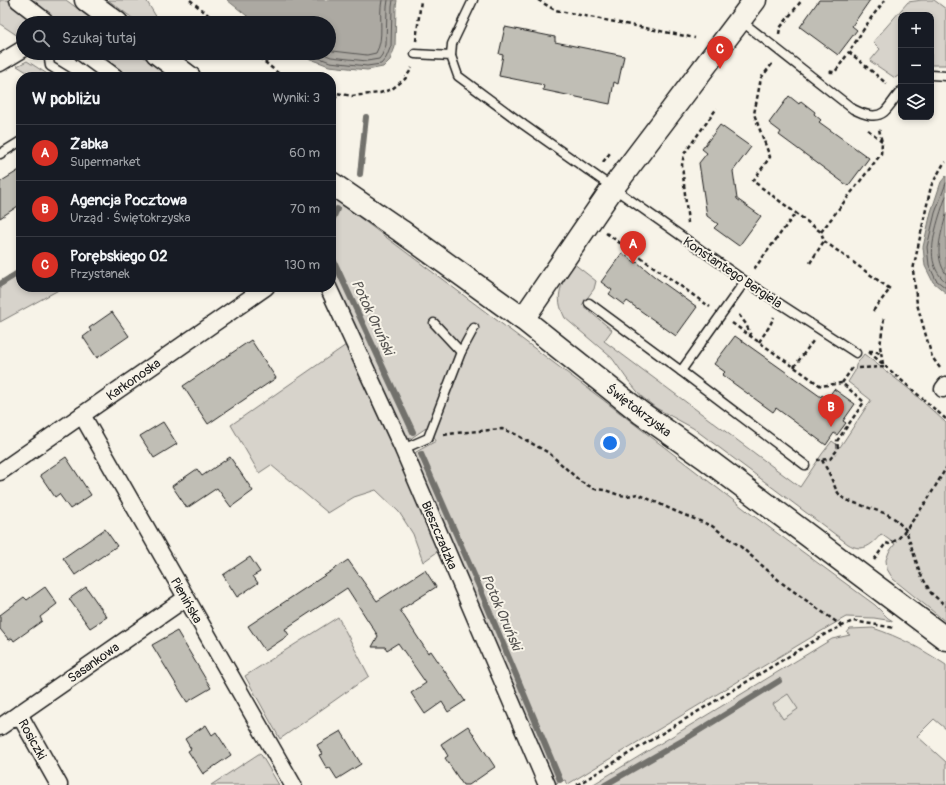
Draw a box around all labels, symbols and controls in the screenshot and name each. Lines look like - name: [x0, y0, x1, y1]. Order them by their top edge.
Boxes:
- map controls: [898, 12, 934, 120]
- button: +: [898, 12, 934, 48]
- search box: [16, 16, 336, 60]
- icon: search: [30, 27, 52, 49]
- text: Szukaj tutaj: [62, 29, 136, 48]
- pin: C: [707, 36, 733, 69]
- button: −: [898, 48, 934, 84]
- button: layers: [898, 84, 934, 120]
- text: W pobliżu: [32, 88, 100, 109]
- text: Wyniki: 3: [272, 90, 320, 106]
- text: Żabka: [70, 135, 108, 154]
- text: A: [41, 145, 49, 161]
- text: 60 m: [289, 145, 320, 161]
- text: Supermarket: [70, 154, 141, 170]
- text: Agencja Pocztowa: [70, 191, 187, 210]
- text: B: [41, 201, 49, 217]
- text: 70 m: [290, 201, 320, 217]
- text: Urząd · Świętokrzyska: [70, 210, 191, 226]
- pin: A: [620, 231, 646, 264]
- street label: Konstantego Bergiela: [680, 234, 785, 312]
- text: Porębskiego 02: [70, 247, 168, 266]
- text: C: [41, 257, 49, 273]
- text: 130 m: [284, 257, 320, 273]
- text: Przystanek: [70, 266, 130, 282]
- water label: Potok Oruński: [348, 277, 398, 360]
- street label: Karkonoska: [103, 355, 164, 404]
- street label: Świętokrzyska: [603, 381, 674, 441]
- pin: B: [818, 394, 844, 427]
- your location: [600, 433, 620, 453]
- street label: Bieszczadzka: [418, 499, 461, 572]
- water label: Potok Oruński: [478, 572, 526, 655]
- street label: Pienińska: [167, 575, 206, 626]
- street label: Sasankowa: [65, 639, 123, 686]
- street label: Rosiczki: [15, 716, 50, 762]

